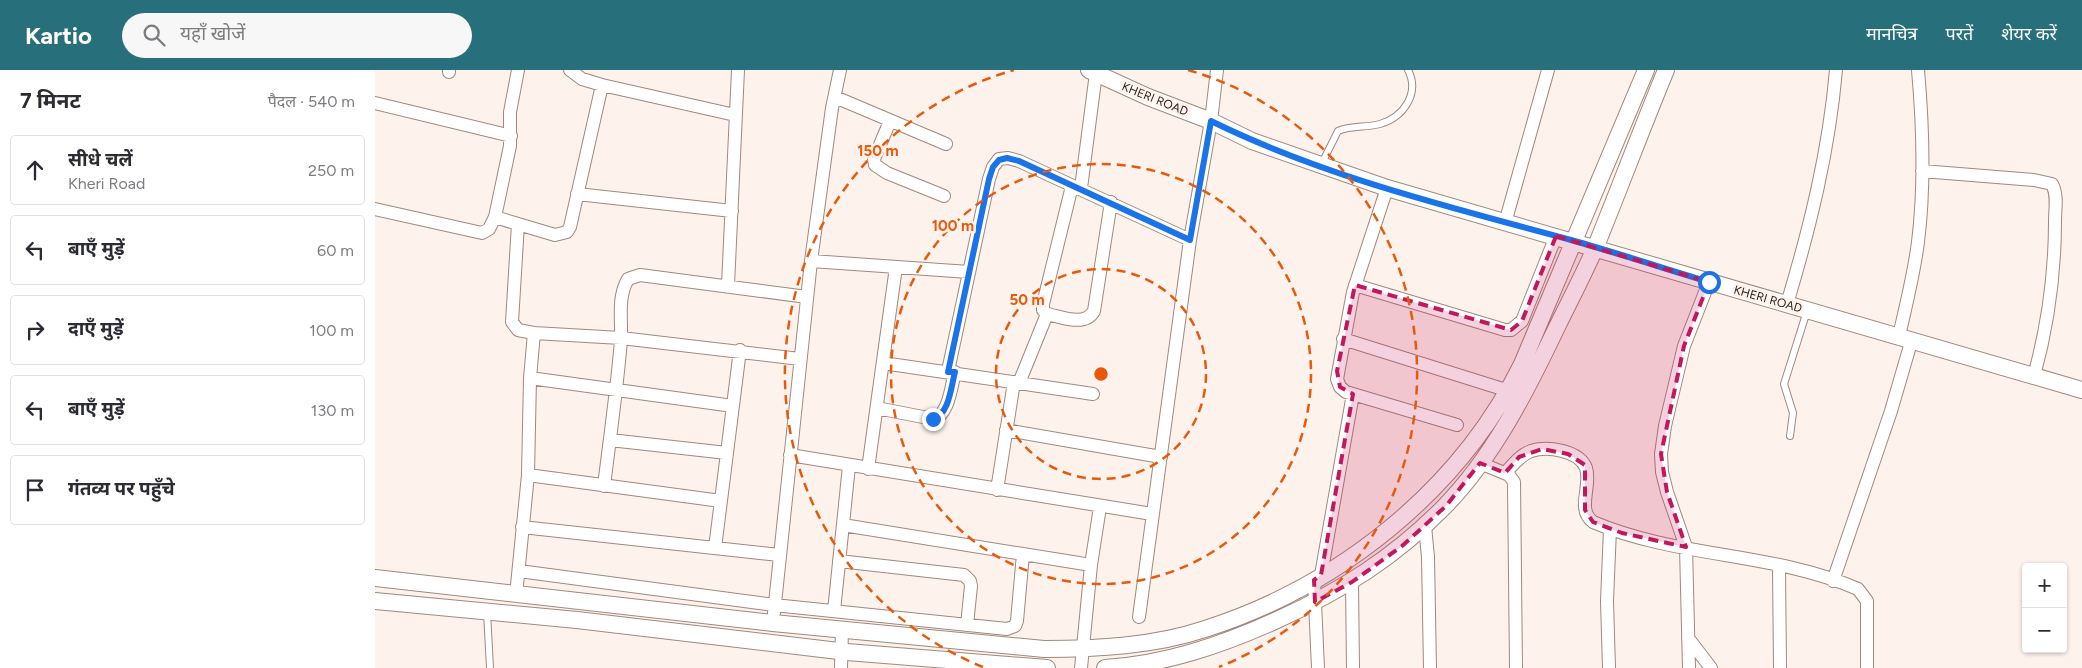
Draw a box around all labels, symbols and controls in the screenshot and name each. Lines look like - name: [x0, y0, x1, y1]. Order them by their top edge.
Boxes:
- search box: [122, 13, 472, 58]
- text: Kartio: [25, 21, 92, 50]
- icon: search: [140, 21, 168, 49]
- text: यहाँ खोजें: [180, 22, 245, 45]
- text: मानचित्र: [1866, 23, 1917, 45]
- text: परतें: [1945, 23, 1973, 45]
- text: शेयर करें: [2001, 23, 2057, 45]
- street label: KHERI ROAD: [1120, 79, 1190, 119]
- text: 7 मिनट: [20, 88, 81, 113]
- text: पैदल · 540 m: [268, 92, 355, 111]
- text: 150 m: [857, 142, 899, 160]
- text: सीधे चलें: [68, 148, 132, 171]
- icon: ahead: [21, 156, 49, 184]
- text: 250 m: [308, 161, 354, 180]
- text: Kheri Road: [68, 174, 145, 193]
- text: 100 m: [932, 217, 974, 235]
- icon: left: [21, 236, 49, 264]
- text: बाएँ मुड़ें: [68, 237, 125, 260]
- text: 60 m: [317, 241, 354, 260]
- route start: [1698, 271, 1721, 294]
- street label: KHERI ROAD: [1732, 283, 1804, 315]
- text: 50 m: [1009, 291, 1045, 309]
- icon: right: [21, 316, 49, 344]
- text: दाएँ मुड़ें: [68, 317, 124, 340]
- text: 100 m: [309, 321, 354, 340]
- centre of rings: [1092, 365, 1110, 383]
- icon: left: [21, 396, 49, 424]
- text: बाएँ मुड़ें: [68, 397, 125, 420]
- text: 130 m: [311, 401, 354, 420]
- route end: [922, 408, 945, 431]
- icon: arrive: [21, 476, 49, 504]
- text: गंतव्य पर पहुँचे: [68, 477, 175, 500]
- map controls: [2022, 563, 2067, 653]
- button: +: [2022, 563, 2067, 608]
- button: −: [2022, 608, 2067, 653]

